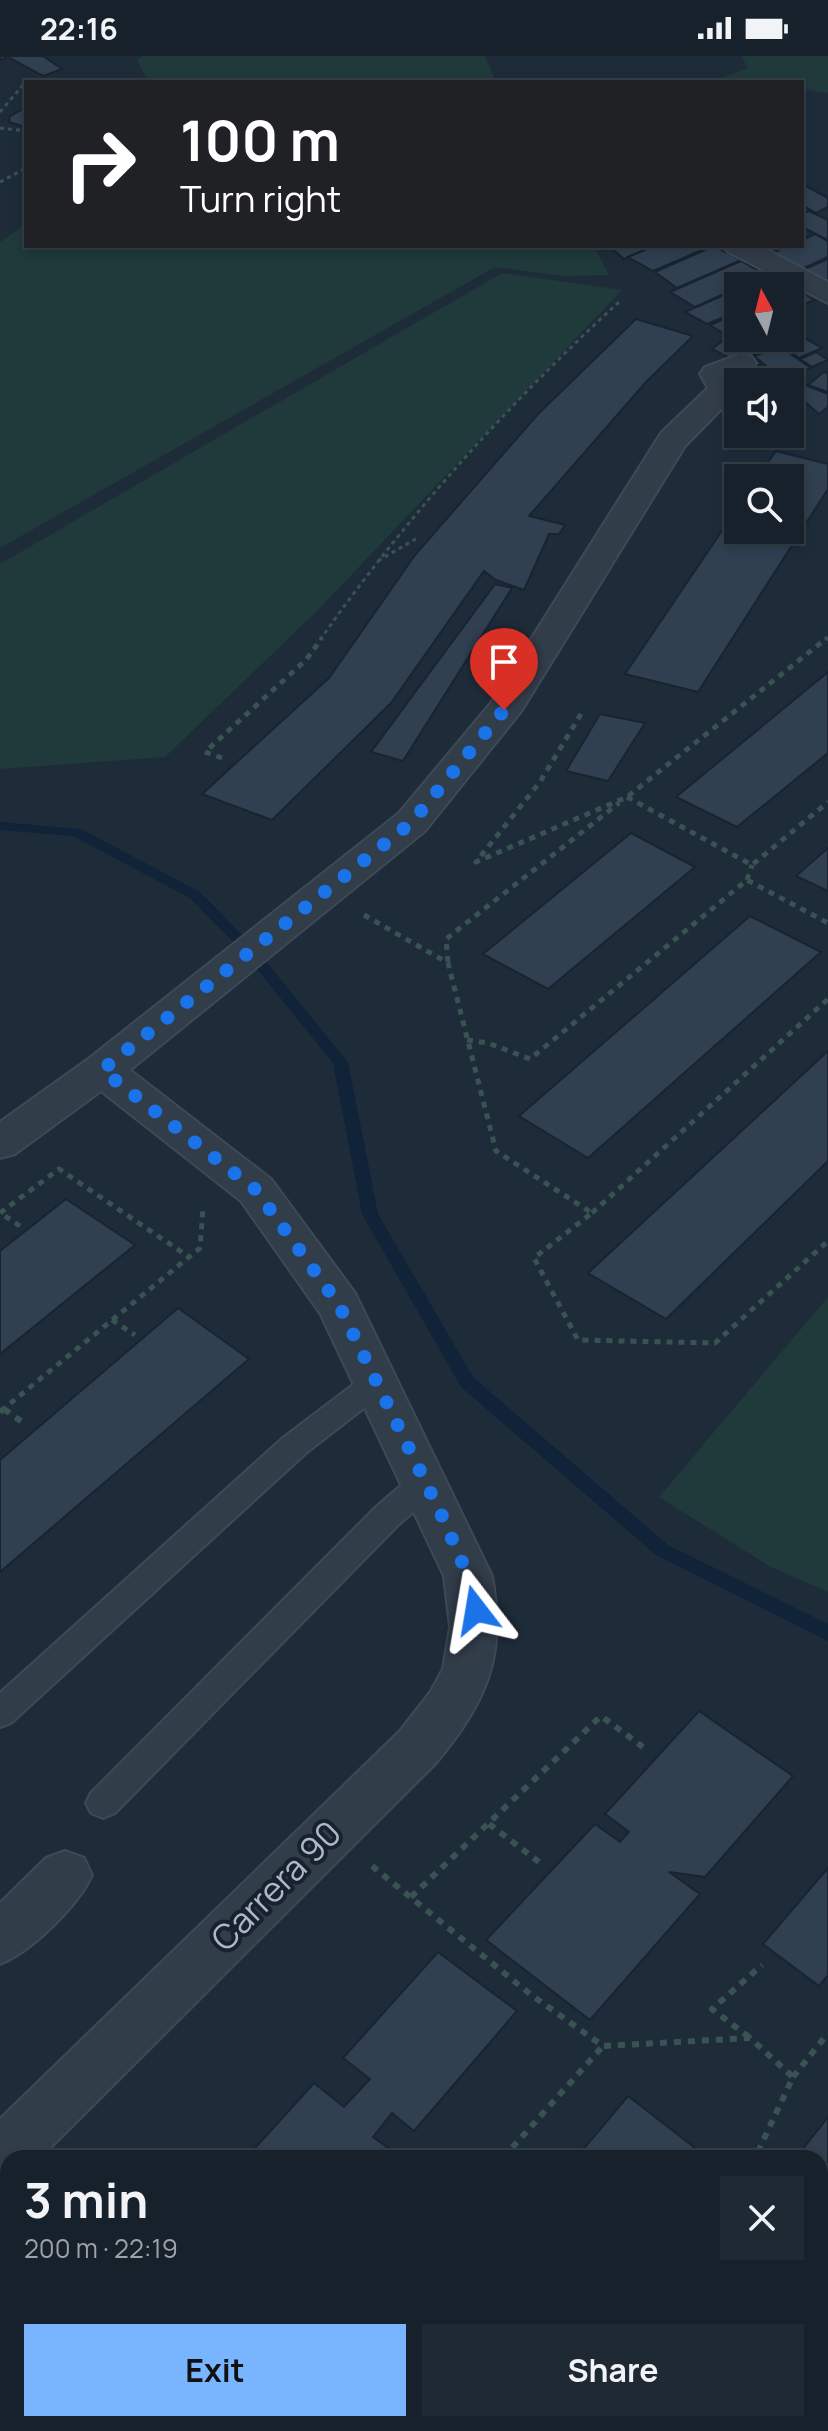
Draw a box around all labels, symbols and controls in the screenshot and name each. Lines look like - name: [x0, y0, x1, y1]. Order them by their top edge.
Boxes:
- text: 22:16: [40, 8, 118, 49]
- text: 100 m: [180, 101, 340, 178]
- icon: right: [48, 112, 152, 216]
- text: Turn right: [180, 174, 341, 223]
- north arrow: [724, 272, 804, 352]
- map controls: [724, 272, 804, 544]
- button: sound: [724, 368, 804, 448]
- button: search: [724, 464, 804, 544]
- pin: [470, 628, 538, 710]
- icon: arrive: [482, 640, 526, 684]
- position arrow: [434, 1568, 518, 1652]
- street label: Carrera 90: [200, 1810, 350, 1960]
- text: 3 min: [24, 2167, 148, 2232]
- button: close: [720, 2176, 804, 2260]
- text: 200 m · 22:19: [24, 2230, 178, 2266]
- button: Exit: [24, 2324, 406, 2416]
- button: Share: [422, 2324, 804, 2416]

